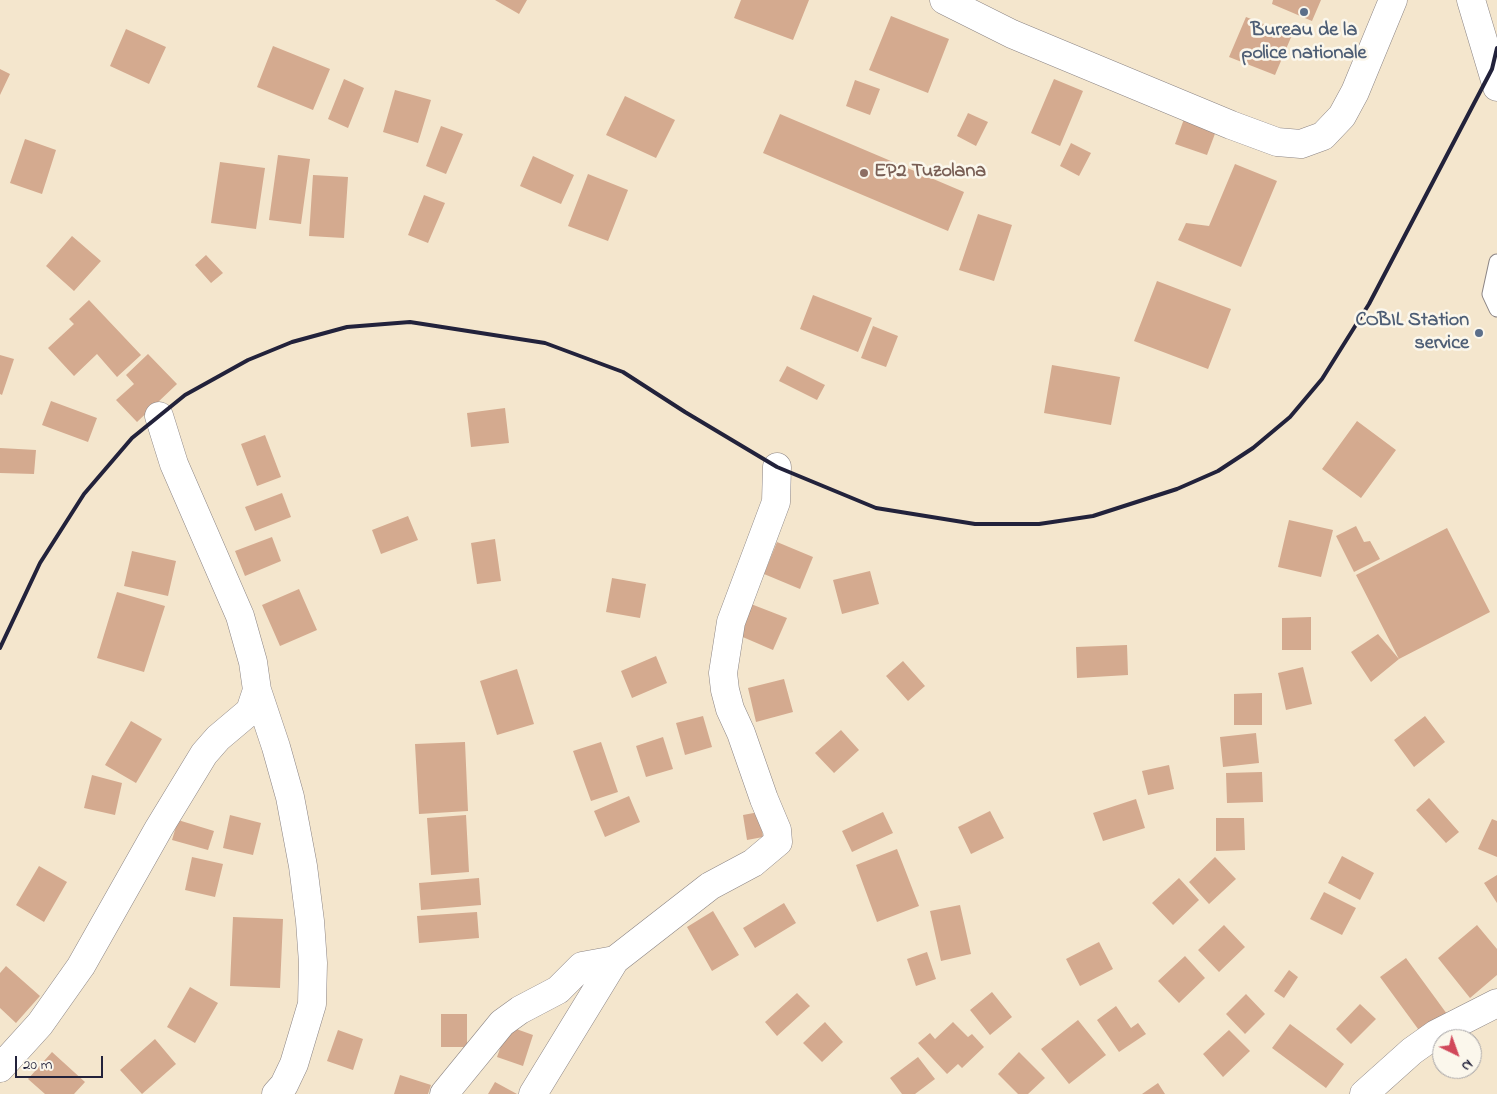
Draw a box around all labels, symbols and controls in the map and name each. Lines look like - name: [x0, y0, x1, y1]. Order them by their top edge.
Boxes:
- marker: Bureau de la police nationale: [1298, 6, 1310, 18]
- place label: Bureau de la police nationale: [1242, 20, 1366, 67]
- place label: EP2 Tuzolana: [874, 161, 986, 185]
- marker: EP2 Tuzolana: [858, 167, 870, 179]
- place label: COBIL Station service: [1355, 310, 1469, 357]
- marker: COBIL Station service: [1473, 327, 1485, 339]
- north arrow: [1432, 1029, 1482, 1079]
- scale bar: [18, 1046, 105, 1078]
- text: 20 m: [23, 1054, 52, 1076]
- text: N: [1456, 1054, 1477, 1076]

